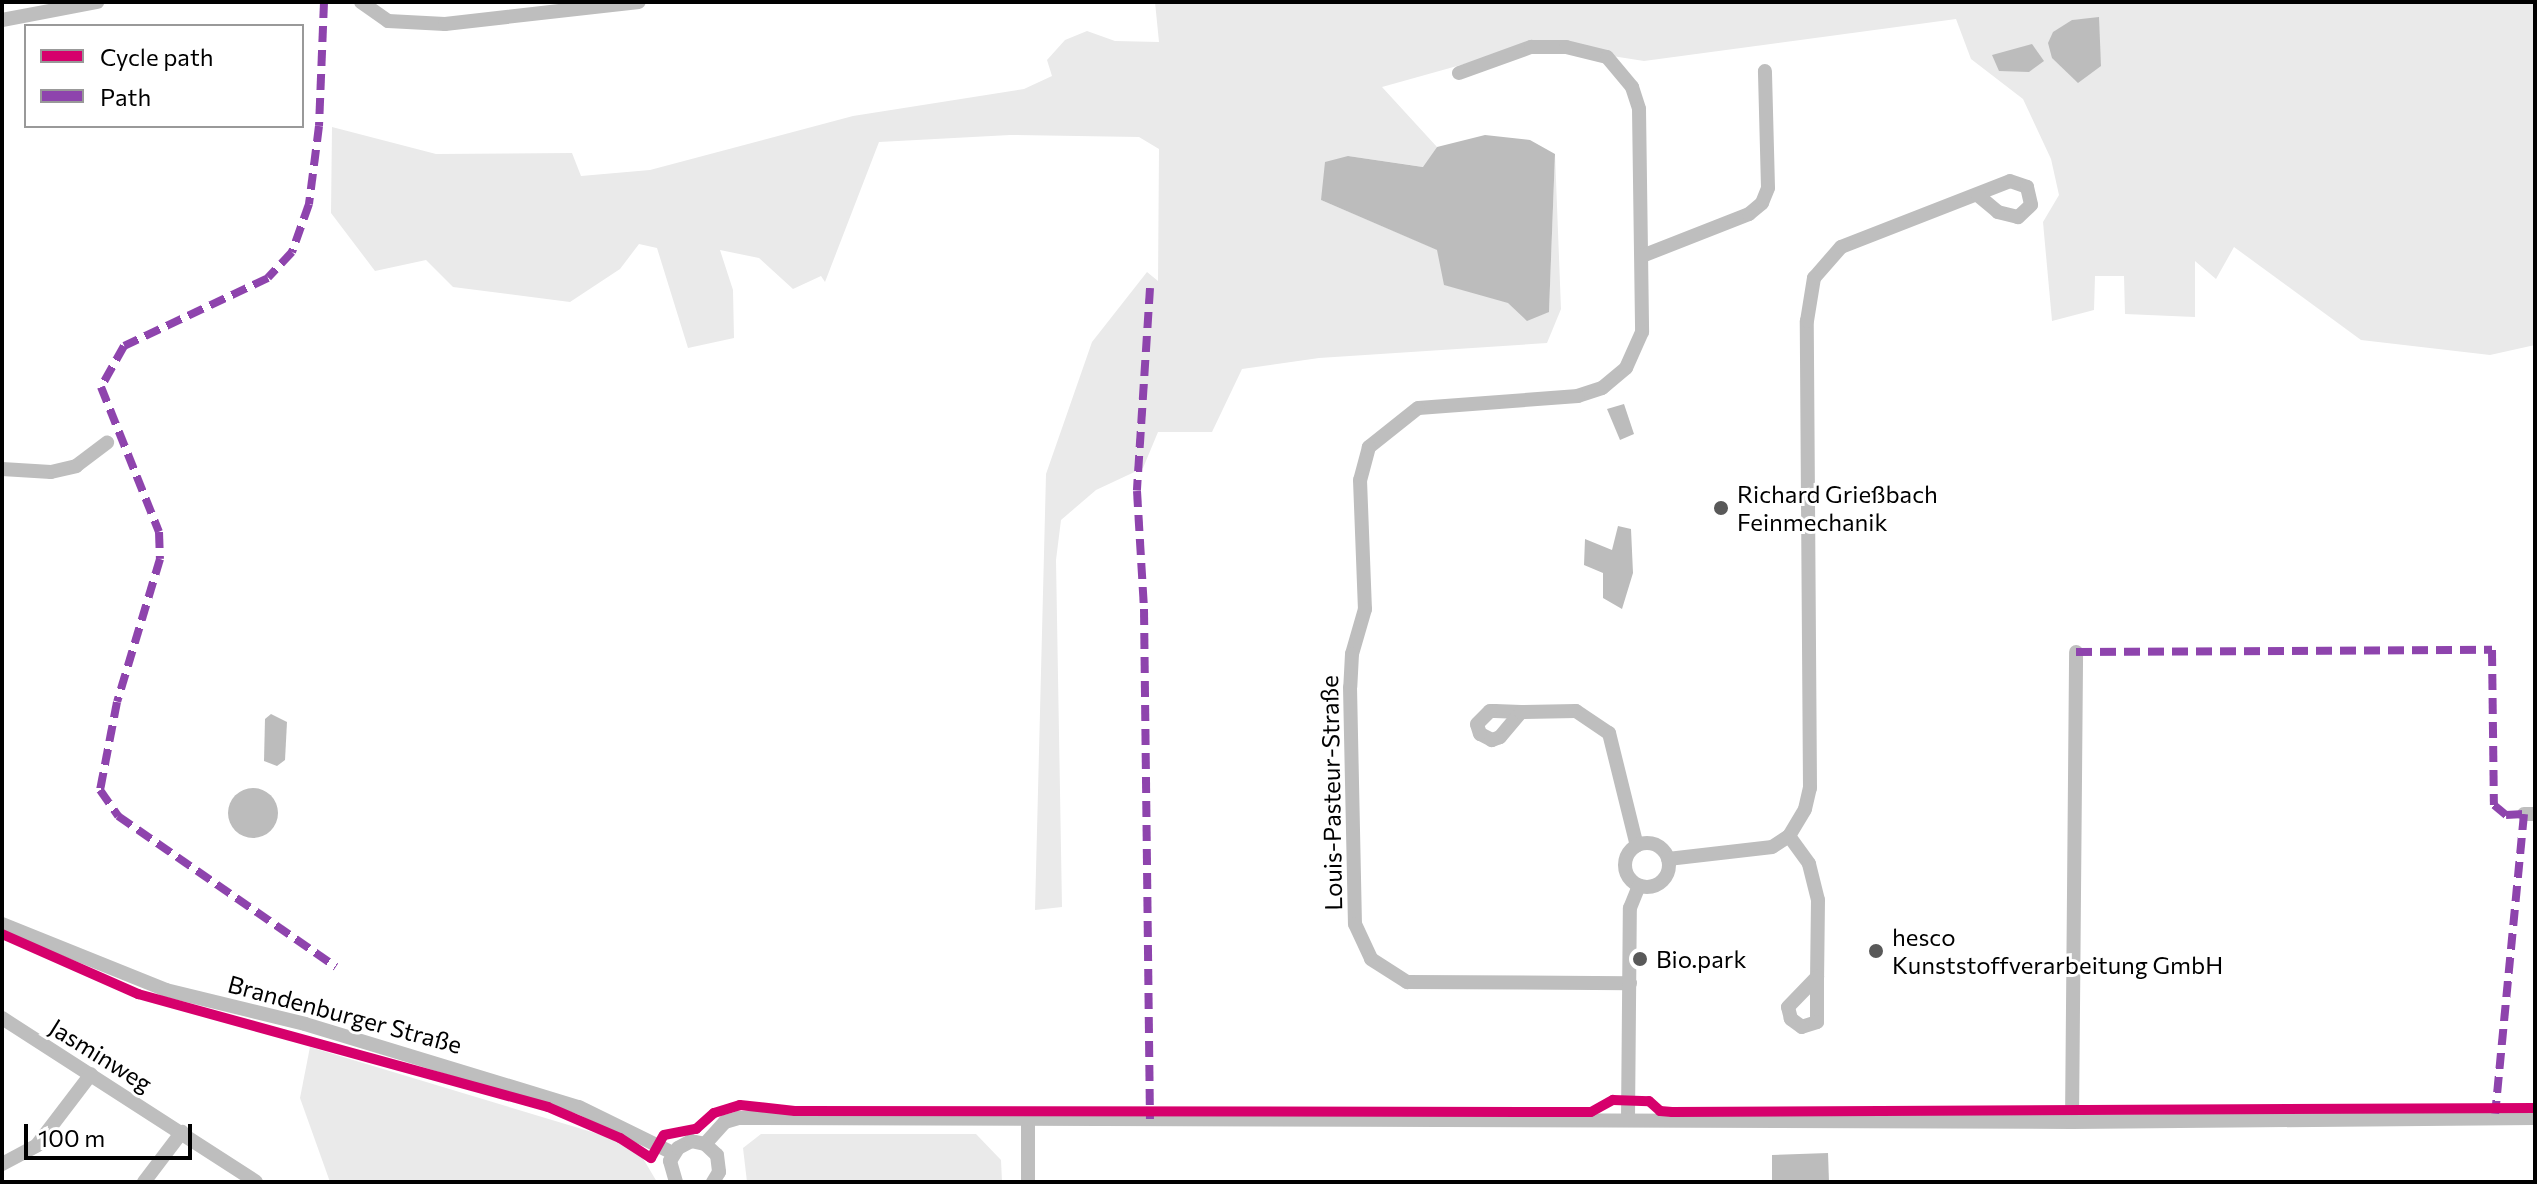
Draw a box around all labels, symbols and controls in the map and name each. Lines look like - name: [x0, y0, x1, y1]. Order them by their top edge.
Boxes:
- legend: [24, 24, 304, 128]
- text: Cycle path: [100, 42, 214, 71]
- text: Path: [100, 82, 151, 111]
- place label: Richard Grießbach Feinmechanik: [1737, 480, 1938, 536]
- marker: Richard Grießbach Feinmechanik: [1712, 499, 1730, 517]
- street label: Louis-Pasteur-Straße: [1315, 675, 1347, 911]
- place label: hesco Kunststoffverarbeitung GmbH: [1892, 923, 2223, 979]
- marker: hesco Kunststoffverarbeitung GmbH: [1867, 942, 1885, 960]
- place label: Bio.park: [1656, 945, 1746, 973]
- marker: Bio.park: [1631, 950, 1649, 968]
- street label: Brandenburger Straße: [225, 969, 465, 1059]
- street label: Jasminweg: [44, 1012, 158, 1098]
- scale bar: [28, 1108, 196, 1158]
- text: 100 m: [38, 1123, 105, 1152]

